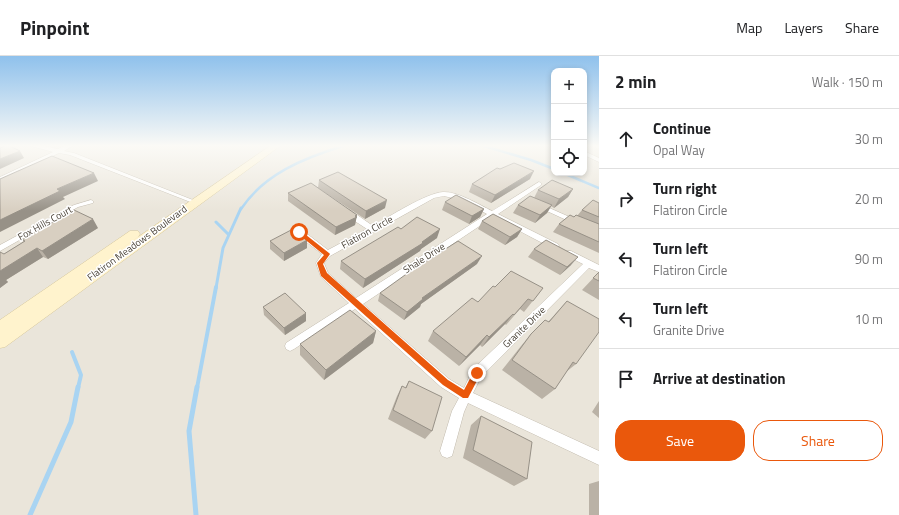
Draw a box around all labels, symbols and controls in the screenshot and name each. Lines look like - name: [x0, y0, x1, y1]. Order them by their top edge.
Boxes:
- text: Pinpoint: [20, 13, 89, 42]
- text: Map: [736, 17, 762, 38]
- text: Layers: [784, 17, 823, 38]
- text: Share: [845, 17, 879, 38]
- map controls: [551, 68, 587, 176]
- button: +: [551, 68, 587, 104]
- text: 2 min: [615, 69, 656, 95]
- text: Walk · 150 m: [812, 72, 883, 92]
- button: −: [551, 104, 587, 140]
- text: Continue: [653, 117, 711, 140]
- icon: ahead: [615, 128, 637, 150]
- text: 30 m: [855, 129, 883, 149]
- button: locate: [551, 140, 587, 176]
- text: Opal Way: [653, 140, 705, 160]
- text: Turn right: [653, 177, 717, 200]
- icon: right: [615, 188, 637, 210]
- text: 20 m: [855, 189, 883, 209]
- text: Flatiron Circle: [653, 200, 727, 220]
- street label: Fox Hills Court: [15, 202, 75, 244]
- street label: Flatiron Meadows Boulevard: [84, 202, 190, 284]
- street label: Flatiron Circle: [338, 212, 396, 252]
- route start: [290, 223, 308, 241]
- text: Turn left: [653, 237, 708, 260]
- street label: Shale Drive: [400, 239, 448, 277]
- icon: left: [615, 248, 637, 270]
- text: 90 m: [855, 249, 883, 269]
- text: Flatiron Circle: [653, 260, 727, 280]
- text: Turn left: [653, 297, 708, 320]
- street label: Granite Drive: [499, 303, 549, 351]
- icon: left: [615, 308, 637, 330]
- text: 10 m: [855, 309, 883, 329]
- text: Granite Drive: [653, 320, 724, 340]
- route end: [468, 364, 486, 382]
- text: Arrive at destination: [653, 367, 786, 390]
- icon: arrive: [615, 368, 637, 390]
- button: Save: [615, 420, 745, 461]
- button: Share: [753, 420, 883, 461]

